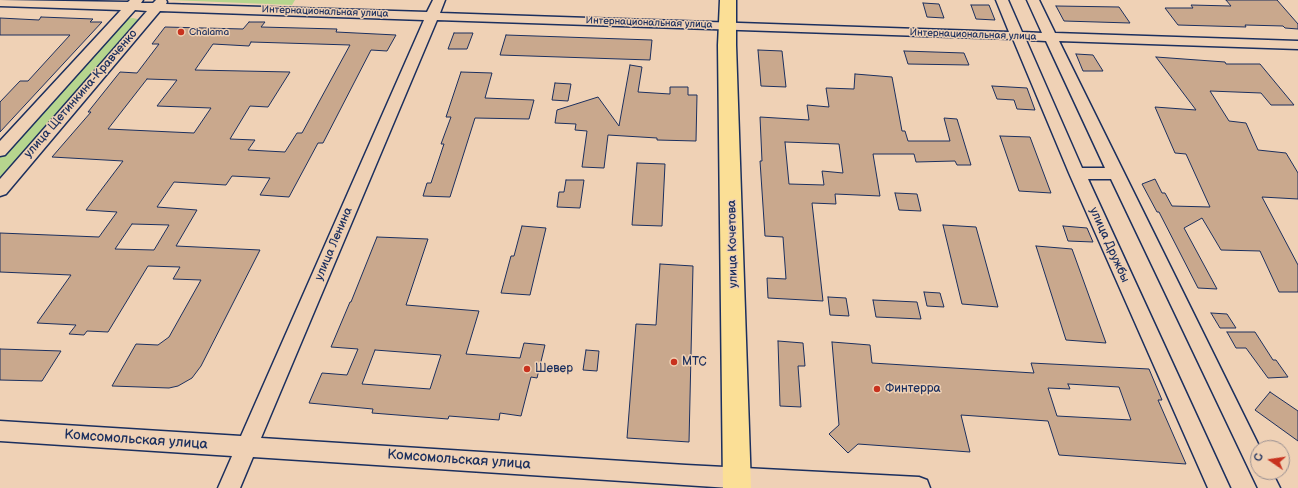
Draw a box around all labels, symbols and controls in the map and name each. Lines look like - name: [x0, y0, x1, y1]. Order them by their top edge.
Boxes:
- street label: Интернациональная улица: [261, 4, 389, 20]
- street label: Интернациональная улица: [585, 15, 713, 31]
- place label: Chalama: [189, 26, 229, 38]
- street label: улица Щетинкина-Кравченко: [21, 27, 141, 161]
- marker: Chalama: [176, 27, 186, 37]
- street label: Интернациональная улица: [909, 27, 1037, 43]
- street label: улица Кочетова: [725, 200, 741, 288]
- street label: улица Ленина: [312, 205, 356, 283]
- street label: улица Дружбы: [1086, 205, 1132, 285]
- place label: МТС: [682, 355, 707, 369]
- marker: МТС: [669, 357, 679, 367]
- place label: Шевер: [535, 362, 573, 376]
- marker: Шевер: [522, 364, 532, 374]
- place label: Финтерра: [885, 382, 941, 396]
- marker: Финтерра: [872, 384, 882, 394]
- street label: Комсомольская улица: [64, 427, 208, 453]
- north arrow: [1250, 440, 1290, 480]
- street label: Комсомольская улица: [387, 447, 531, 473]
- text: С: [1252, 452, 1266, 463]

